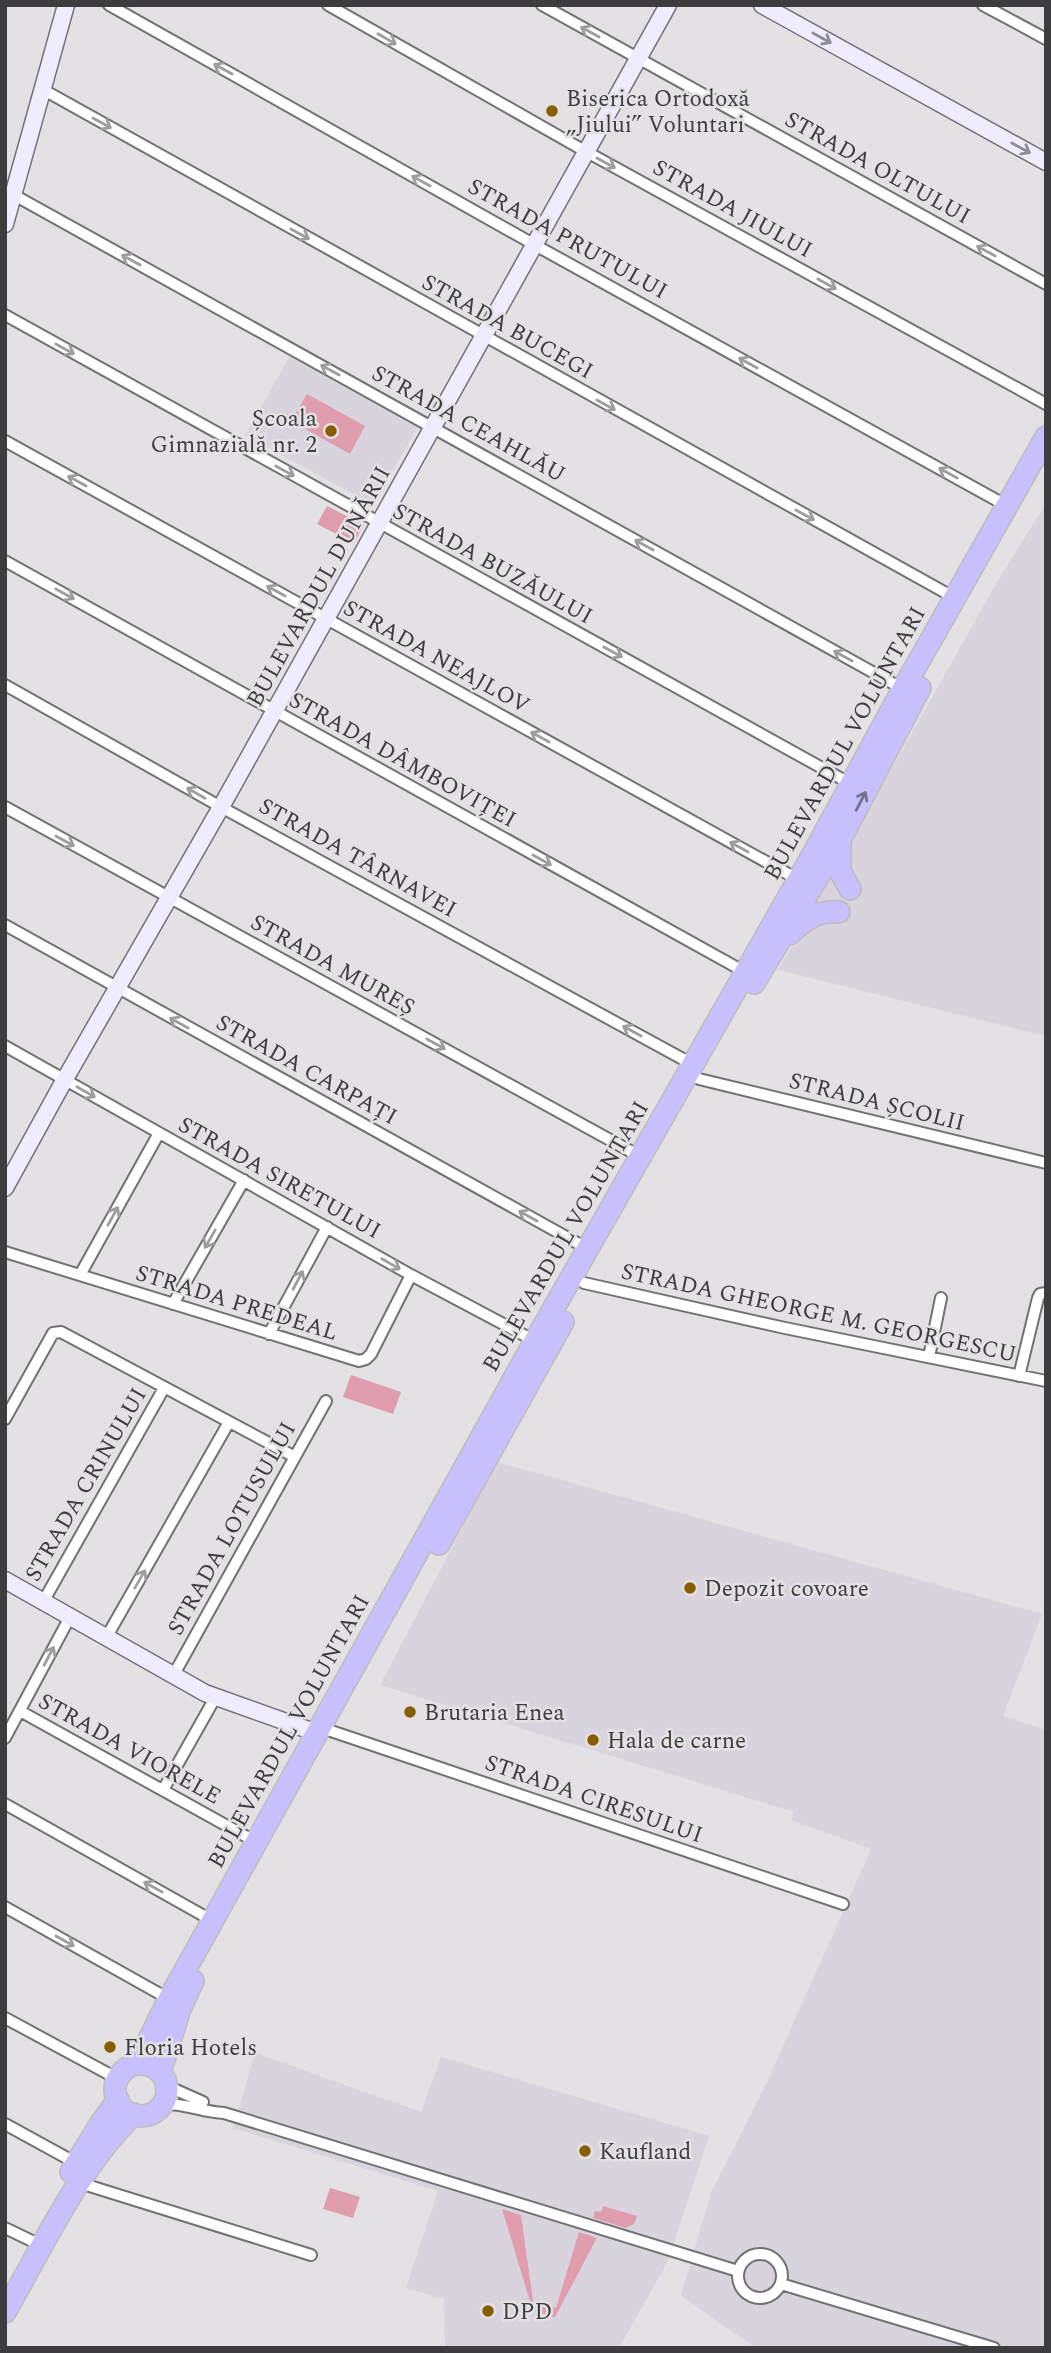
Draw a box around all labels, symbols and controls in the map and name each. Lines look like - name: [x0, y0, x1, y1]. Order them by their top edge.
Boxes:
- one-way arrow: [581, 25, 601, 39]
- one-way arrow: [811, 32, 832, 45]
- one-way arrow: [376, 33, 397, 46]
- one-way arrow: [213, 62, 234, 75]
- place label: Biserica Ortodoxă „Jiului” Voluntari: [566, 82, 750, 143]
- marker: Biserica Ortodoxă „Jiului” Voluntari: [544, 103, 560, 119]
- street label: STRADA OLTULUI: [778, 103, 977, 234]
- one-way arrow: [91, 116, 111, 130]
- one-way arrow: [1010, 142, 1031, 155]
- street label: STRADA JIULUI: [646, 151, 819, 268]
- one-way arrow: [596, 156, 616, 170]
- street label: STRADA PRUTULUI: [461, 170, 674, 309]
- one-way arrow: [411, 174, 432, 187]
- one-way arrow: [289, 228, 310, 241]
- one-way arrow: [976, 244, 997, 257]
- one-way arrow: [121, 253, 142, 266]
- street label: STRADA BUCEGI: [415, 266, 600, 389]
- one-way arrow: [817, 277, 837, 291]
- one-way arrow: [54, 343, 75, 356]
- street label: STRADA CEAHLĂU: [365, 356, 572, 492]
- one-way arrow: [739, 356, 759, 370]
- one-way arrow: [320, 363, 341, 377]
- one-way arrow: [595, 398, 615, 412]
- place label: Școala Gimnazială nr. 2: [151, 402, 317, 463]
- marker: Școala Gimnazială nr. 2: [323, 423, 339, 439]
- street label: BULEVARDUL DUNĂRII: [238, 460, 400, 714]
- one-way arrow: [274, 465, 295, 478]
- one-way arrow: [938, 466, 958, 480]
- one-way arrow: [68, 474, 88, 488]
- street label: STRADA BUZĂULUI: [386, 495, 599, 634]
- one-way arrow: [794, 508, 814, 522]
- one-way arrow: [634, 538, 655, 551]
- one-way arrow: [267, 584, 287, 598]
- one-way arrow: [54, 587, 74, 601]
- street label: STRADA NEAJLOV: [336, 591, 536, 723]
- street label: BULEVARDUL VOLUNTARI: [755, 600, 935, 887]
- one-way arrow: [602, 646, 622, 660]
- one-way arrow: [833, 649, 854, 662]
- street label: STRADA DÂMBOVIȚEI: [282, 683, 522, 837]
- one-way arrow: [530, 730, 550, 744]
- one-way arrow: [187, 786, 207, 800]
- street label: STRADA TÂRNAVEI: [252, 789, 463, 927]
- one-way arrow: [855, 791, 869, 812]
- one-way arrow: [54, 835, 75, 848]
- one-way arrow: [729, 840, 750, 853]
- one-way arrow: [531, 854, 552, 867]
- street label: STRADA MUREȘ: [244, 906, 421, 1025]
- street label: STRADA CARPAȚI: [209, 1006, 403, 1135]
- one-way arrow: [170, 1016, 190, 1030]
- one-way arrow: [622, 1024, 643, 1037]
- one-way arrow: [425, 1038, 446, 1052]
- street label: STRADA ȘCOLII: [785, 1064, 968, 1141]
- one-way arrow: [76, 1085, 96, 1099]
- street label: BULEVARDUL VOLUNTARI: [474, 1094, 659, 1379]
- street label: STRADA SIRETULUI: [171, 1108, 387, 1249]
- one-way arrow: [106, 1206, 120, 1226]
- one-way arrow: [519, 1209, 539, 1223]
- one-way arrow: [203, 1229, 217, 1249]
- street label: STRADA GHEORGE M. GEORGESCU: [618, 1254, 1020, 1373]
- street label: STRADA PREDEAL: [131, 1256, 342, 1351]
- one-way arrow: [380, 1258, 401, 1271]
- one-way arrow: [292, 1270, 305, 1291]
- street label: STRADA CRINULUI: [16, 1381, 156, 1588]
- street label: STRADA LOTUSULUI: [159, 1415, 306, 1642]
- one-way arrow: [133, 1569, 147, 1589]
- place label: Depozit covoare: [704, 1572, 869, 1607]
- marker: Depozit covoare: [682, 1580, 698, 1596]
- street label: BULEVARDUL VOLUNTARI: [199, 1588, 379, 1875]
- one-way arrow: [42, 1647, 56, 1667]
- street label: STRADA VIORELE: [31, 1684, 227, 1814]
- place label: Brutaria Enea: [424, 1696, 565, 1731]
- marker: Brutaria Enea: [402, 1704, 418, 1720]
- place label: Hala de carne: [607, 1724, 746, 1759]
- marker: Hala de carne: [585, 1732, 601, 1748]
- street label: STRADA CIRESULUI: [480, 1746, 707, 1853]
- one-way arrow: [143, 1880, 164, 1893]
- one-way arrow: [54, 1934, 74, 1948]
- place label: Floria Hotels: [124, 2031, 257, 2066]
- marker: Floria Hotels: [102, 2039, 118, 2055]
- place label: Kaufland: [599, 2135, 691, 2170]
- marker: Kaufland: [577, 2143, 593, 2159]
- place label: DPD: [502, 2295, 552, 2330]
- marker: DPD: [480, 2303, 496, 2319]

